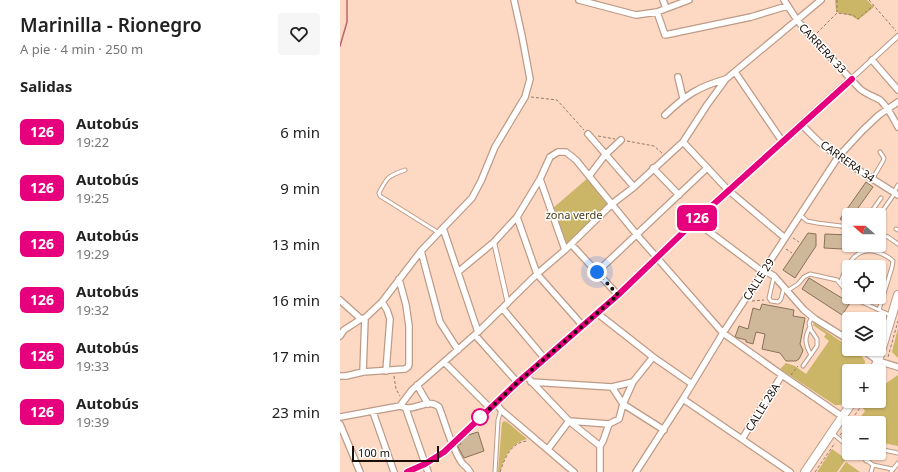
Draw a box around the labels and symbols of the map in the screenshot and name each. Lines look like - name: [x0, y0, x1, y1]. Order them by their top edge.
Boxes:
- street label: CARRERA 33: [796, 20, 850, 76]
- street label: CARRERA 34: [818, 137, 879, 186]
- line badge: 126: [674, 205, 720, 231]
- park label: zona verde: [546, 207, 602, 222]
- north arrow: [842, 208, 886, 252]
- street label: CALLE 29: [739, 255, 777, 303]
- your location: [587, 262, 607, 282]
- street label: CALLE 28A: [741, 379, 783, 434]
- unlabelled marker: [471, 408, 489, 426]
- scale bar: [352, 444, 439, 463]

